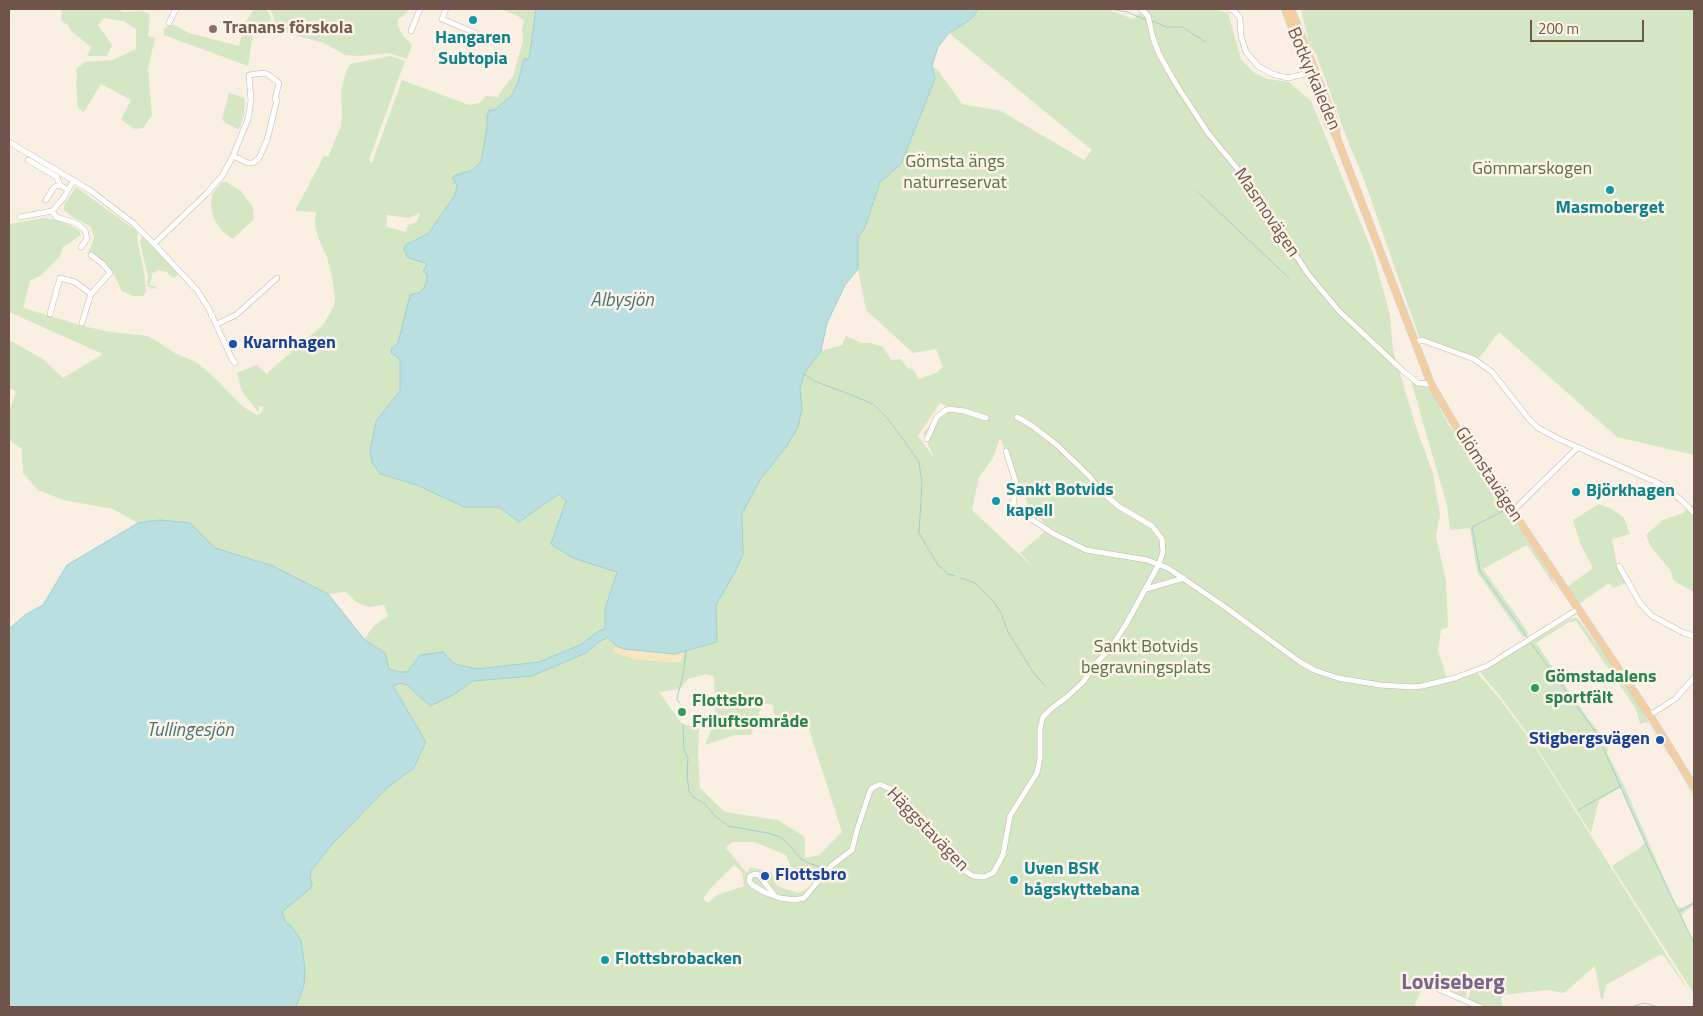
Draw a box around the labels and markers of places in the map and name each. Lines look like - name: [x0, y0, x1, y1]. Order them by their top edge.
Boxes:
- marker: Hangaren Subtopia: [467, 14, 479, 26]
- place label: Tranans förskola: [223, 18, 353, 40]
- marker: Tranans förskola: [207, 23, 219, 35]
- place label: Hangaren Subtopia: [435, 28, 511, 70]
- marker: Masmoberget: [1604, 184, 1616, 196]
- place label: Masmoberget: [1556, 198, 1664, 220]
- place label: Kvarnhagen: [243, 333, 336, 355]
- marker: Kvarnhagen: [227, 338, 239, 350]
- place label: Sankt Botvids kapell: [1006, 480, 1114, 522]
- place label: Björkhagen: [1586, 481, 1675, 503]
- marker: Björkhagen: [1570, 486, 1582, 498]
- marker: Sankt Botvids kapell: [990, 495, 1002, 507]
- place label: Gömstadalens sportfält: [1545, 667, 1656, 710]
- marker: Gömstadalens sportfält: [1529, 682, 1541, 694]
- place label: Flottsbro Friluftsområde: [692, 691, 809, 734]
- marker: Flottsbro Friluftsområde: [676, 706, 688, 718]
- place label: Stigbergsvägen: [1529, 729, 1650, 751]
- marker: Stigbergsvägen: [1654, 734, 1666, 746]
- place label: Uven BSK bågskyttebana: [1024, 859, 1140, 902]
- place label: Flottsbro: [775, 865, 847, 887]
- marker: Flottsbro: [759, 870, 771, 882]
- marker: Uven BSK bågskyttebana: [1008, 874, 1020, 886]
- place label: Flottsbrobacken: [615, 949, 742, 971]
- marker: Flottsbrobacken: [599, 954, 611, 966]

